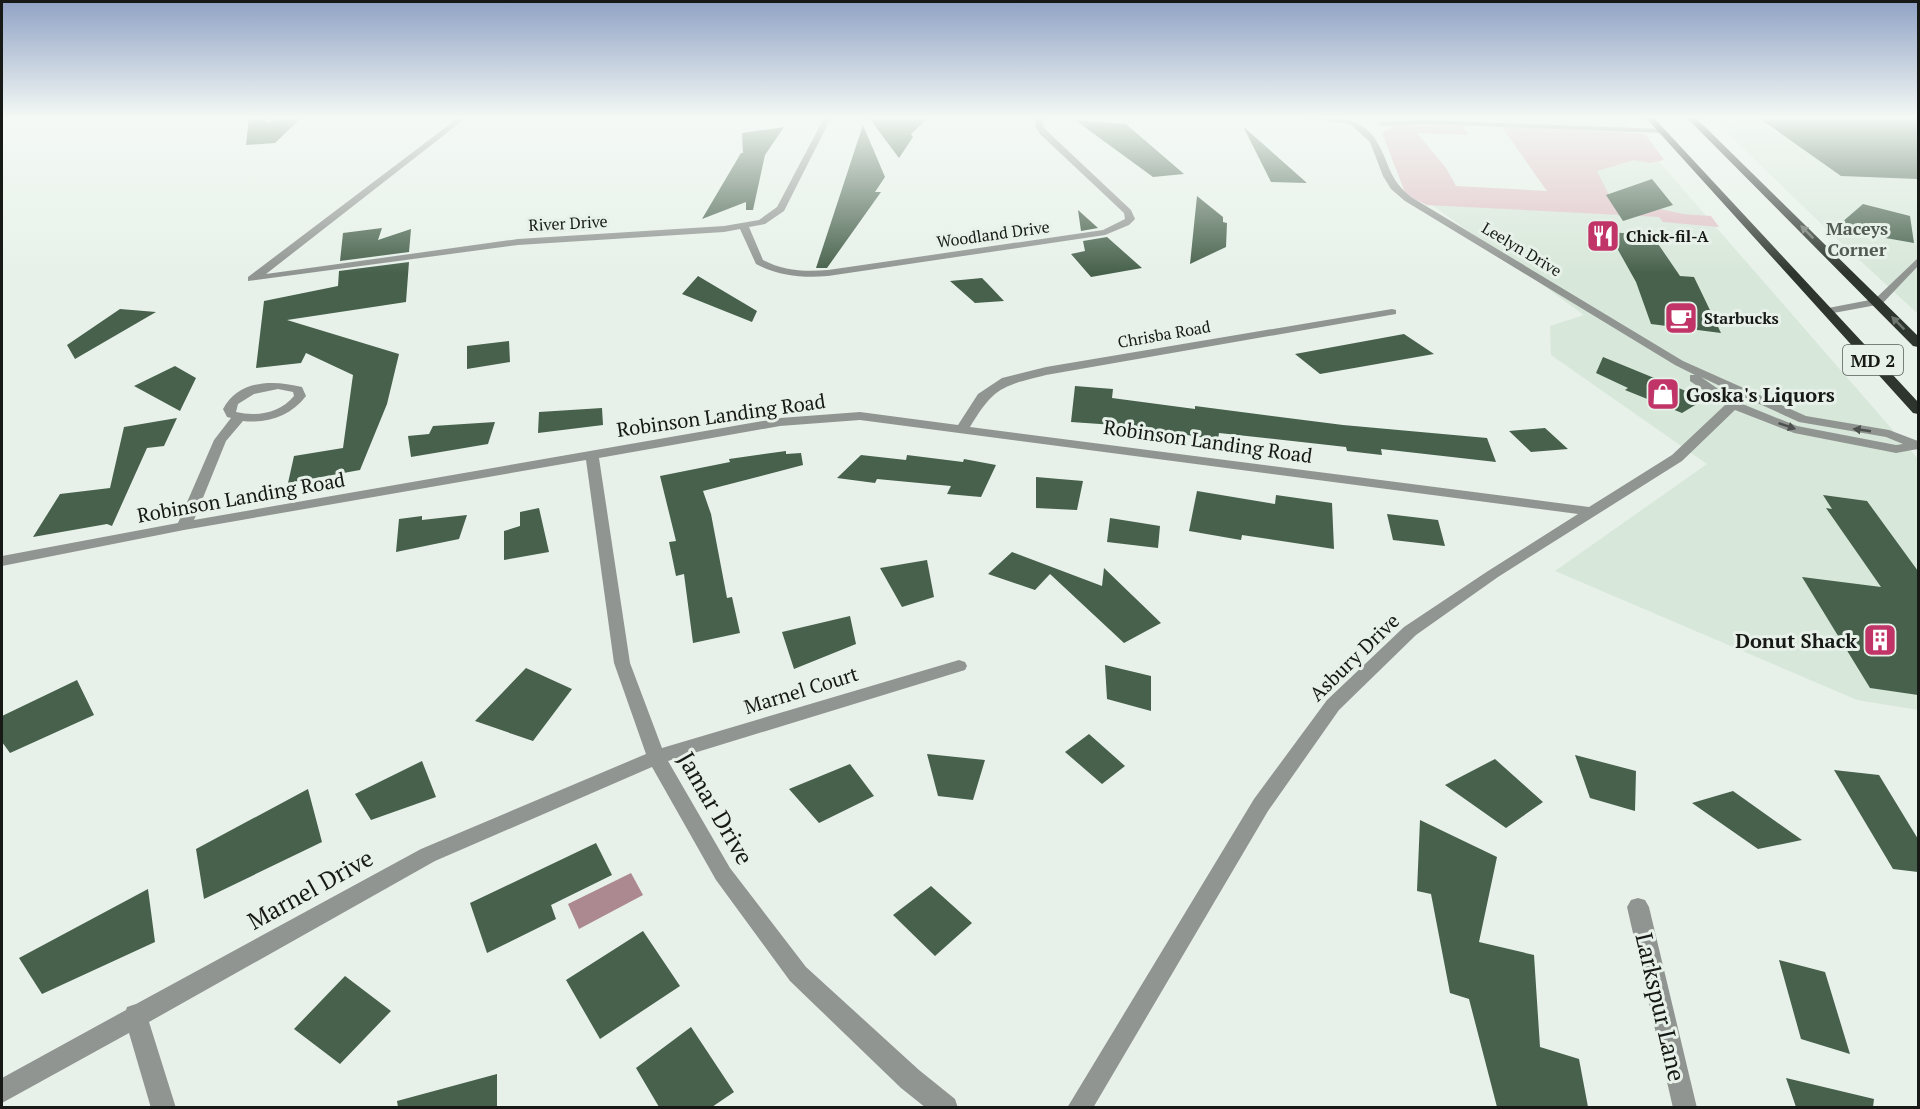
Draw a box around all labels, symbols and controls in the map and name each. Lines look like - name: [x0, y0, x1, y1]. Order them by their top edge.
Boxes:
- street label: River Drive: [528, 210, 608, 236]
- street label: Woodland Drive: [935, 215, 1051, 253]
- district label: Maceys Corner: [1826, 216, 1888, 261]
- street label: Leelyn Drive: [1478, 217, 1566, 281]
- restaurant icon: Chick-fil-A: [1585, 218, 1621, 254]
- place label: Chick-fil-A: [1626, 225, 1709, 247]
- one-way arrow: [1799, 225, 1814, 239]
- cafe icon: Starbucks: [1663, 300, 1699, 336]
- place label: Starbucks: [1704, 307, 1779, 329]
- street label: Chrisba Road: [1116, 315, 1212, 353]
- one-way arrow: [1892, 316, 1906, 330]
- road number: MD 2: [1843, 345, 1903, 375]
- shop icon: Goska's Liquors: [1645, 376, 1681, 412]
- place label: Goska's Liquors: [1686, 381, 1835, 408]
- street label: Robinson Landing Road: [615, 387, 827, 443]
- street label: Robinson Landing Road: [1102, 413, 1314, 469]
- one-way arrow: [1778, 422, 1796, 432]
- one-way arrow: [1853, 425, 1872, 434]
- street label: Robinson Landing Road: [135, 465, 347, 529]
- street label: Asbury Drive: [1303, 607, 1405, 707]
- building icon: Donut Shack: [1862, 622, 1898, 658]
- place label: Donut Shack: [1735, 627, 1857, 654]
- street label: Marnel Court: [741, 660, 862, 720]
- street label: Jamar Drive: [671, 746, 761, 870]
- street label: Marnel Drive: [242, 841, 378, 937]
- street label: Larkspur Lane: [1628, 930, 1694, 1084]

